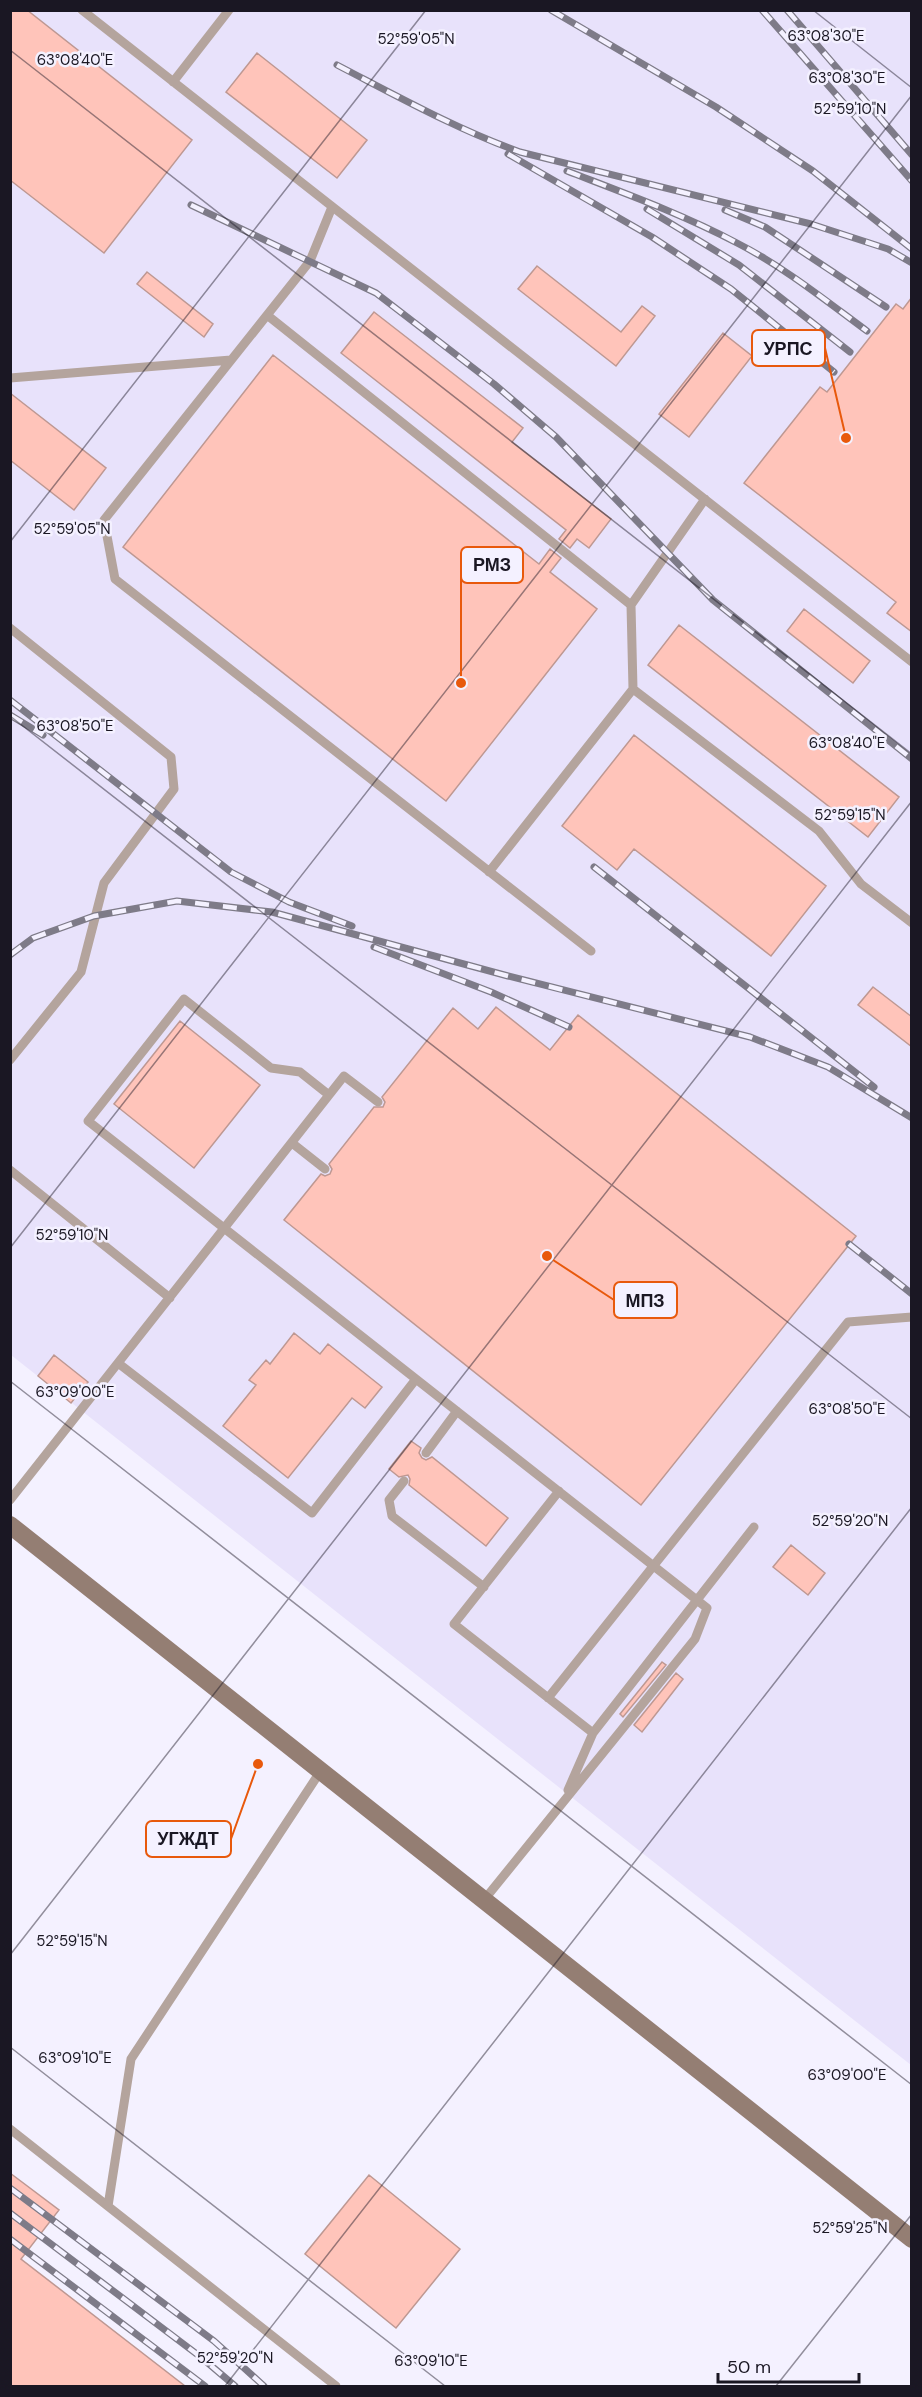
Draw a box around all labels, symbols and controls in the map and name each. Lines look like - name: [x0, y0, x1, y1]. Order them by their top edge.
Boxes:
- text: 63°08'30"E: [787, 26, 865, 46]
- text: 52°59'05"N: [377, 29, 455, 49]
- text: 63°08'40"E: [37, 50, 113, 70]
- text: 63°08'30"E: [808, 68, 886, 88]
- text: 52°59'10"N: [814, 99, 886, 119]
- callout: УРПС: [752, 330, 825, 366]
- text: УРПС: [763, 337, 813, 361]
- text: 52°59'05"N: [33, 519, 111, 539]
- callout: РМЗ: [461, 547, 523, 583]
- text: РМЗ: [473, 553, 511, 577]
- text: 63°08'50"E: [37, 716, 114, 736]
- text: 63°08'40"E: [809, 733, 885, 753]
- text: 52°59'15"N: [814, 805, 886, 825]
- text: 52°59'10"N: [36, 1225, 108, 1245]
- callout: МПЗ: [614, 1282, 677, 1318]
- text: МПЗ: [625, 1289, 665, 1313]
- text: 63°09'00"E: [36, 1382, 114, 1402]
- text: 63°08'50"E: [809, 1399, 886, 1419]
- text: 52°59'20"N: [812, 1511, 888, 1531]
- callout: УГЖДТ: [146, 1821, 231, 1857]
- text: УГЖДТ: [157, 1827, 219, 1851]
- text: 52°59'15"N: [36, 1931, 108, 1951]
- text: 63°09'10"E: [38, 2048, 112, 2068]
- text: 63°09'00"E: [808, 2065, 886, 2085]
- text: 52°59'25"N: [812, 2218, 888, 2238]
- scale bar: [718, 2346, 859, 2384]
- text: 52°59'20"N: [197, 2348, 273, 2368]
- text: 63°09'10"E: [394, 2351, 468, 2371]
- text: 50 m: [727, 2355, 771, 2379]

